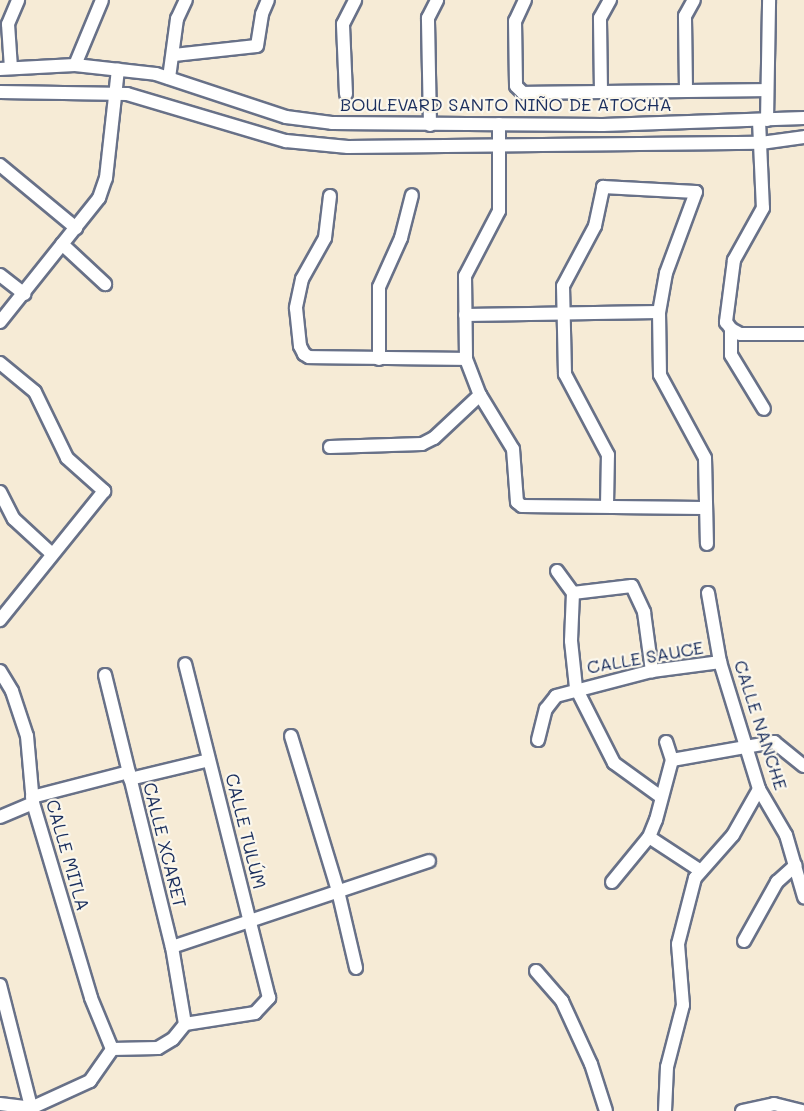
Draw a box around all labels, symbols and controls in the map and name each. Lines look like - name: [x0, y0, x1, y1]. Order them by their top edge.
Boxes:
- street label: BOULEVARD SANTO NIÑO DE ATOCHA: [340, 93, 672, 115]
- street label: CALLE SAUCE: [585, 636, 705, 678]
- street label: CALLE NANCHE: [730, 657, 792, 793]
- street label: CALLE TULÚM: [221, 771, 271, 891]
- street label: CALLE XCARET: [139, 780, 191, 910]
- street label: CALLE MITLA: [42, 797, 94, 913]

